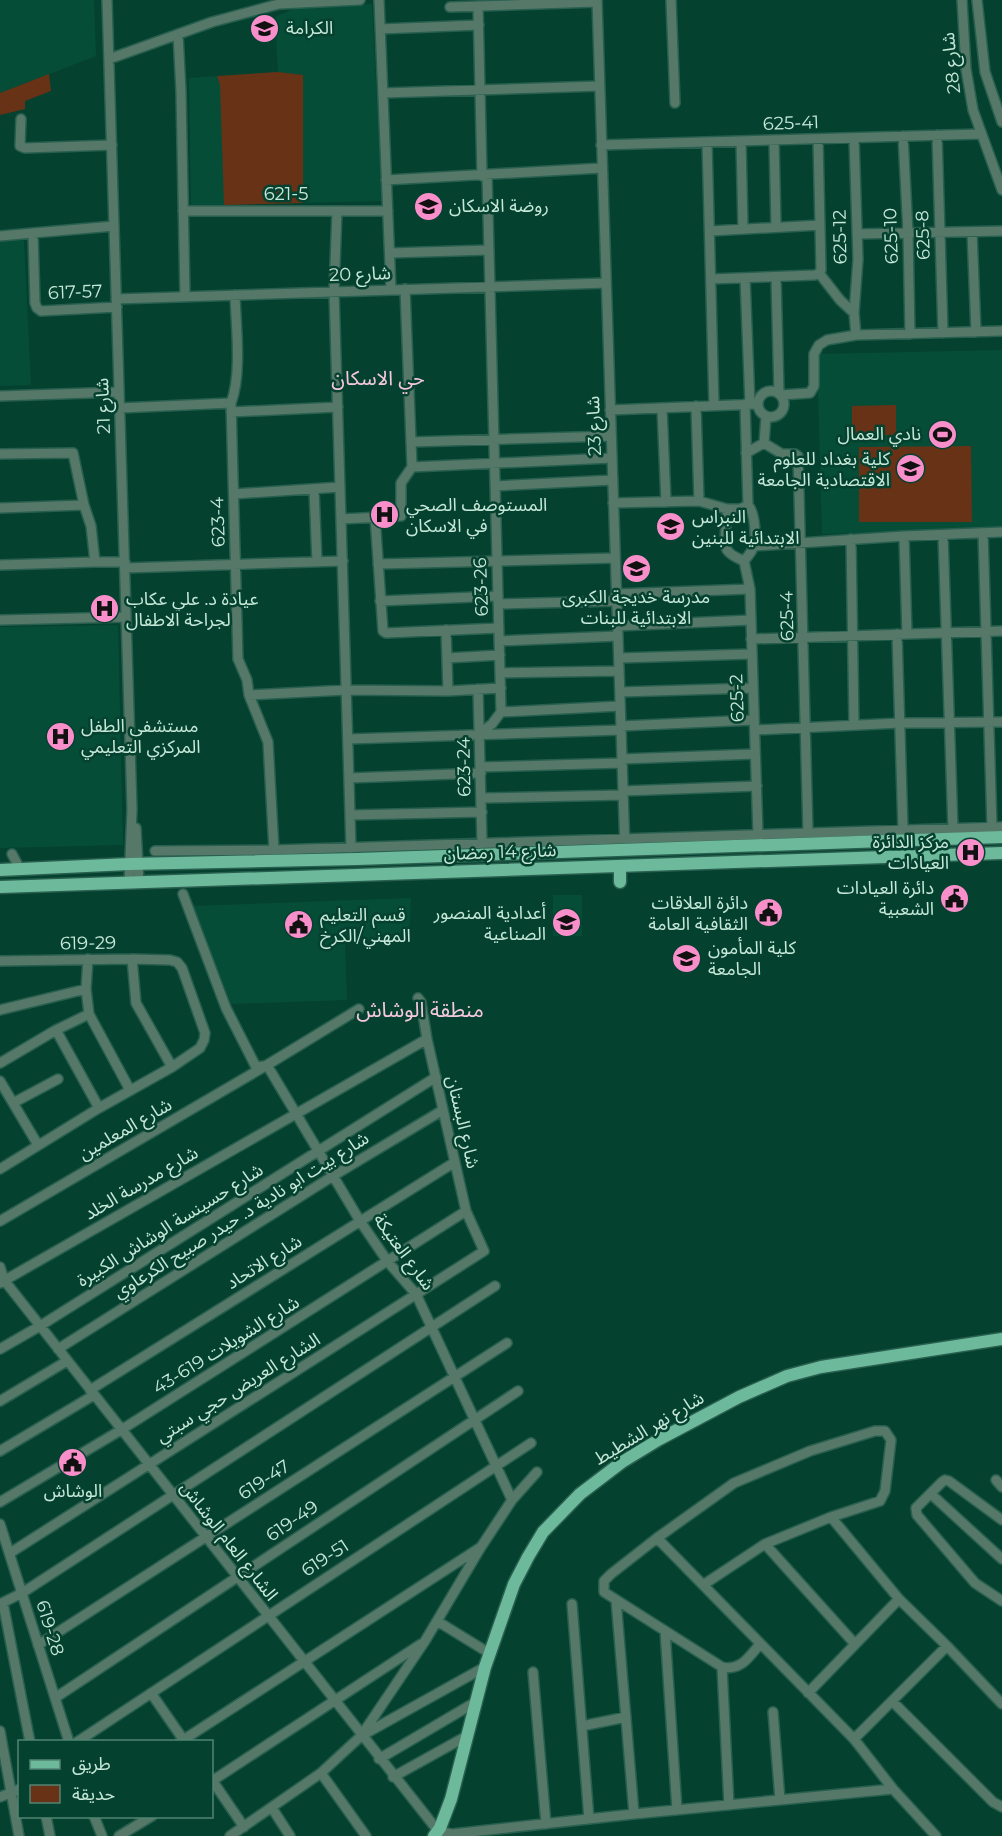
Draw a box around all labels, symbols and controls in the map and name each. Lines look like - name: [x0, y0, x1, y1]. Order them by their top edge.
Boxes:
- school or university icon: الكرامة: [249, 12, 281, 44]
- place label: الكرامة: [286, 17, 333, 39]
- street label: شارع 28: [937, 31, 968, 95]
- street label: 625-41: [762, 111, 820, 135]
- street label: 621-5: [264, 183, 308, 205]
- school or university icon: روضة الاسكان: [412, 190, 444, 222]
- place label: روضة الاسكان: [449, 195, 549, 217]
- street label: 625-10: [879, 207, 903, 265]
- street label: 625-12: [829, 209, 851, 265]
- street label: 625-8: [911, 210, 935, 260]
- street label: شارع 20: [329, 262, 391, 289]
- street label: 617-57: [47, 280, 103, 304]
- district label: حي الاسكان: [331, 366, 425, 394]
- street label: شارع 21: [91, 377, 118, 435]
- street label: شارع 23: [582, 395, 609, 456]
- sports icon: نادي العمال: [926, 418, 958, 450]
- place label: نادي العمال: [837, 423, 921, 447]
- place label: كلية بغداد للعلوم الاقتصادية الجامعة: [757, 448, 891, 491]
- school or university icon: كلية بغداد للعلوم الاقتصادية الجامعة: [895, 453, 927, 485]
- place label: المستوصف الصحي في الاسكان: [406, 494, 547, 539]
- street label: 623-4: [206, 496, 230, 548]
- hospital icon: المستوصف الصحي في الاسكان: [369, 499, 401, 531]
- place label: النبراس الابتدائية للبنين: [692, 506, 799, 549]
- school or university icon: النبراس الابتدائية للبنين: [655, 511, 687, 543]
- school or university icon: مدرسة خديجة الكبرى الابتدائية للبنات: [620, 552, 652, 584]
- street label: 623-26: [469, 557, 493, 617]
- place label: مدرسة خديجة الكبرى الابتدائية للبنات: [562, 586, 710, 629]
- place label: عيادة د. علي عكاب لجراحة الاطفال: [126, 588, 258, 631]
- street label: 625-4: [776, 591, 798, 641]
- hospital icon: عيادة د. علي عكاب لجراحة الاطفال: [89, 593, 121, 625]
- street label: 625-2: [725, 673, 749, 723]
- place label: مستشفى الطفل المركزي التعليمي: [81, 715, 201, 760]
- hospital icon: مستشفى الطفل المركزي التعليمي: [44, 720, 76, 752]
- street label: 623-24: [452, 737, 476, 797]
- place label: مركز الدائرة العيادات: [873, 831, 949, 874]
- hospital icon: مركز الدائرة العيادات: [954, 836, 986, 868]
- street label: شارع 14 رمضان: [443, 839, 557, 868]
- place label: دائرة العيادات الشعبية: [837, 877, 934, 920]
- public building icon: دائرة العيادات الشعبية: [939, 882, 971, 914]
- place label: دائرة العلاقات الثقافية العامة: [648, 892, 748, 935]
- public building icon: دائرة العلاقات الثقافية العامة: [753, 897, 785, 929]
- place label: أعدادية المنصور الصناعية: [433, 902, 546, 945]
- place label: قسم التعليم المهني/الكرخ: [320, 904, 411, 949]
- school or university icon: أعدادية المنصور الصناعية: [551, 907, 583, 939]
- public building icon: قسم التعليم المهني/الكرخ: [283, 909, 315, 941]
- street label: 619-29: [60, 932, 116, 954]
- place label: كلية المأمون الجامعة: [708, 937, 796, 980]
- school or university icon: كلية المأمون الجامعة: [671, 942, 703, 974]
- district label: منطقة الوشاش: [356, 997, 484, 1022]
- street label: شارع البستان: [439, 1073, 484, 1171]
- street label: شارع المعلمين: [74, 1093, 177, 1167]
- street label: شارع بيت ابو نادية د. حيدر صبيح الكرعاوي: [109, 1127, 374, 1306]
- street label: شارع مدرسة الخلد: [80, 1142, 203, 1227]
- street label: شارع حسينسة الوشاش الكبيرة: [73, 1159, 269, 1294]
- street label: شارع العتيکة: [366, 1209, 439, 1296]
- street label: شارع الاتحاد: [222, 1230, 308, 1296]
- street label: شارع الشويلات 619-43: [149, 1291, 305, 1401]
- street label: الشارع العريض حجي سبتي: [152, 1328, 326, 1450]
- street label: شارع نهر الشطيط: [590, 1387, 709, 1472]
- public building icon: الوشاش: [57, 1446, 89, 1478]
- street label: 619-47: [234, 1455, 294, 1505]
- street label: الشارع العام الوشاش: [173, 1477, 282, 1607]
- place label: الوشاش: [44, 1480, 102, 1502]
- street label: 619-49: [262, 1496, 322, 1546]
- street label: 619-51: [297, 1535, 353, 1581]
- street label: 619-28: [31, 1598, 69, 1658]
- legend: [18, 1740, 213, 1818]
- text: طريق: [72, 1753, 111, 1775]
- text: حديقة: [72, 1783, 115, 1805]

